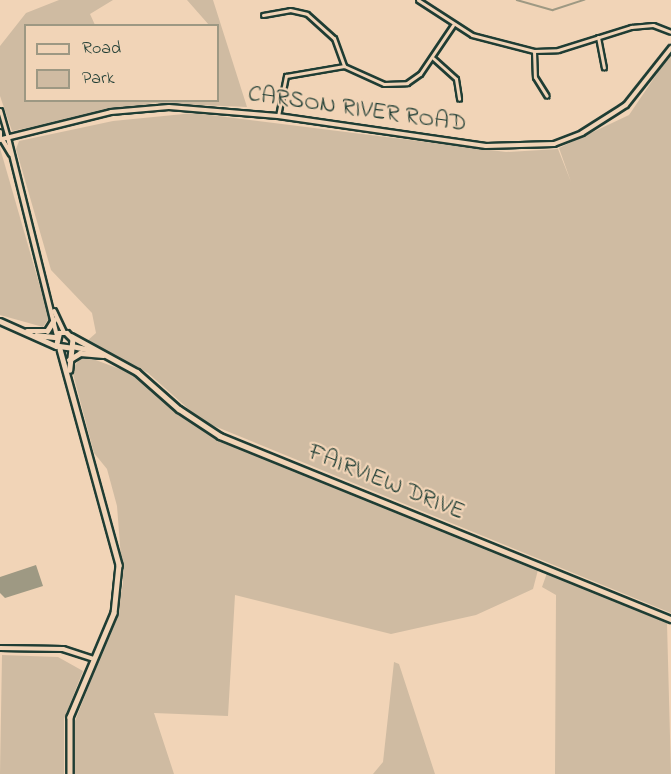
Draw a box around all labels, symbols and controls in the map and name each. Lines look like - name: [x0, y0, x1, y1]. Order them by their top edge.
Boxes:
- legend: [24, 24, 219, 102]
- text: Road: [82, 36, 121, 62]
- text: Park: [82, 66, 115, 92]
- street label: CARSON RIVER ROAD: [246, 80, 468, 140]
- street label: FAIRVIEW DRIVE: [304, 439, 468, 527]

